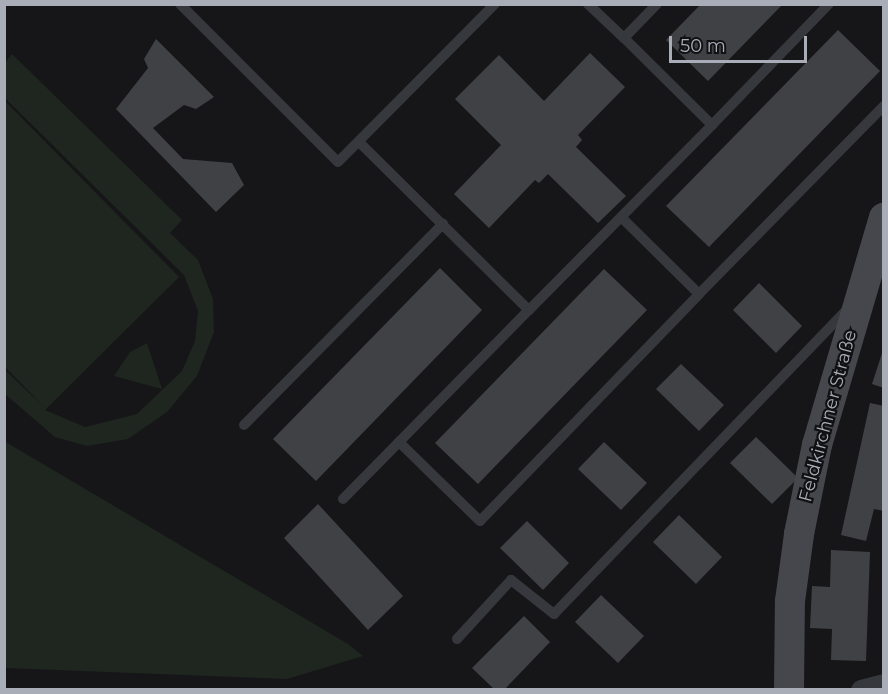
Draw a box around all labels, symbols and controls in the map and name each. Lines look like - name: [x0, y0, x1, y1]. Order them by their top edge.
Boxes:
- scale bar: [672, 24, 810, 62]
- text: 50 m: [680, 35, 726, 57]
- street label: Feldkirchner Straße: [795, 328, 861, 504]

